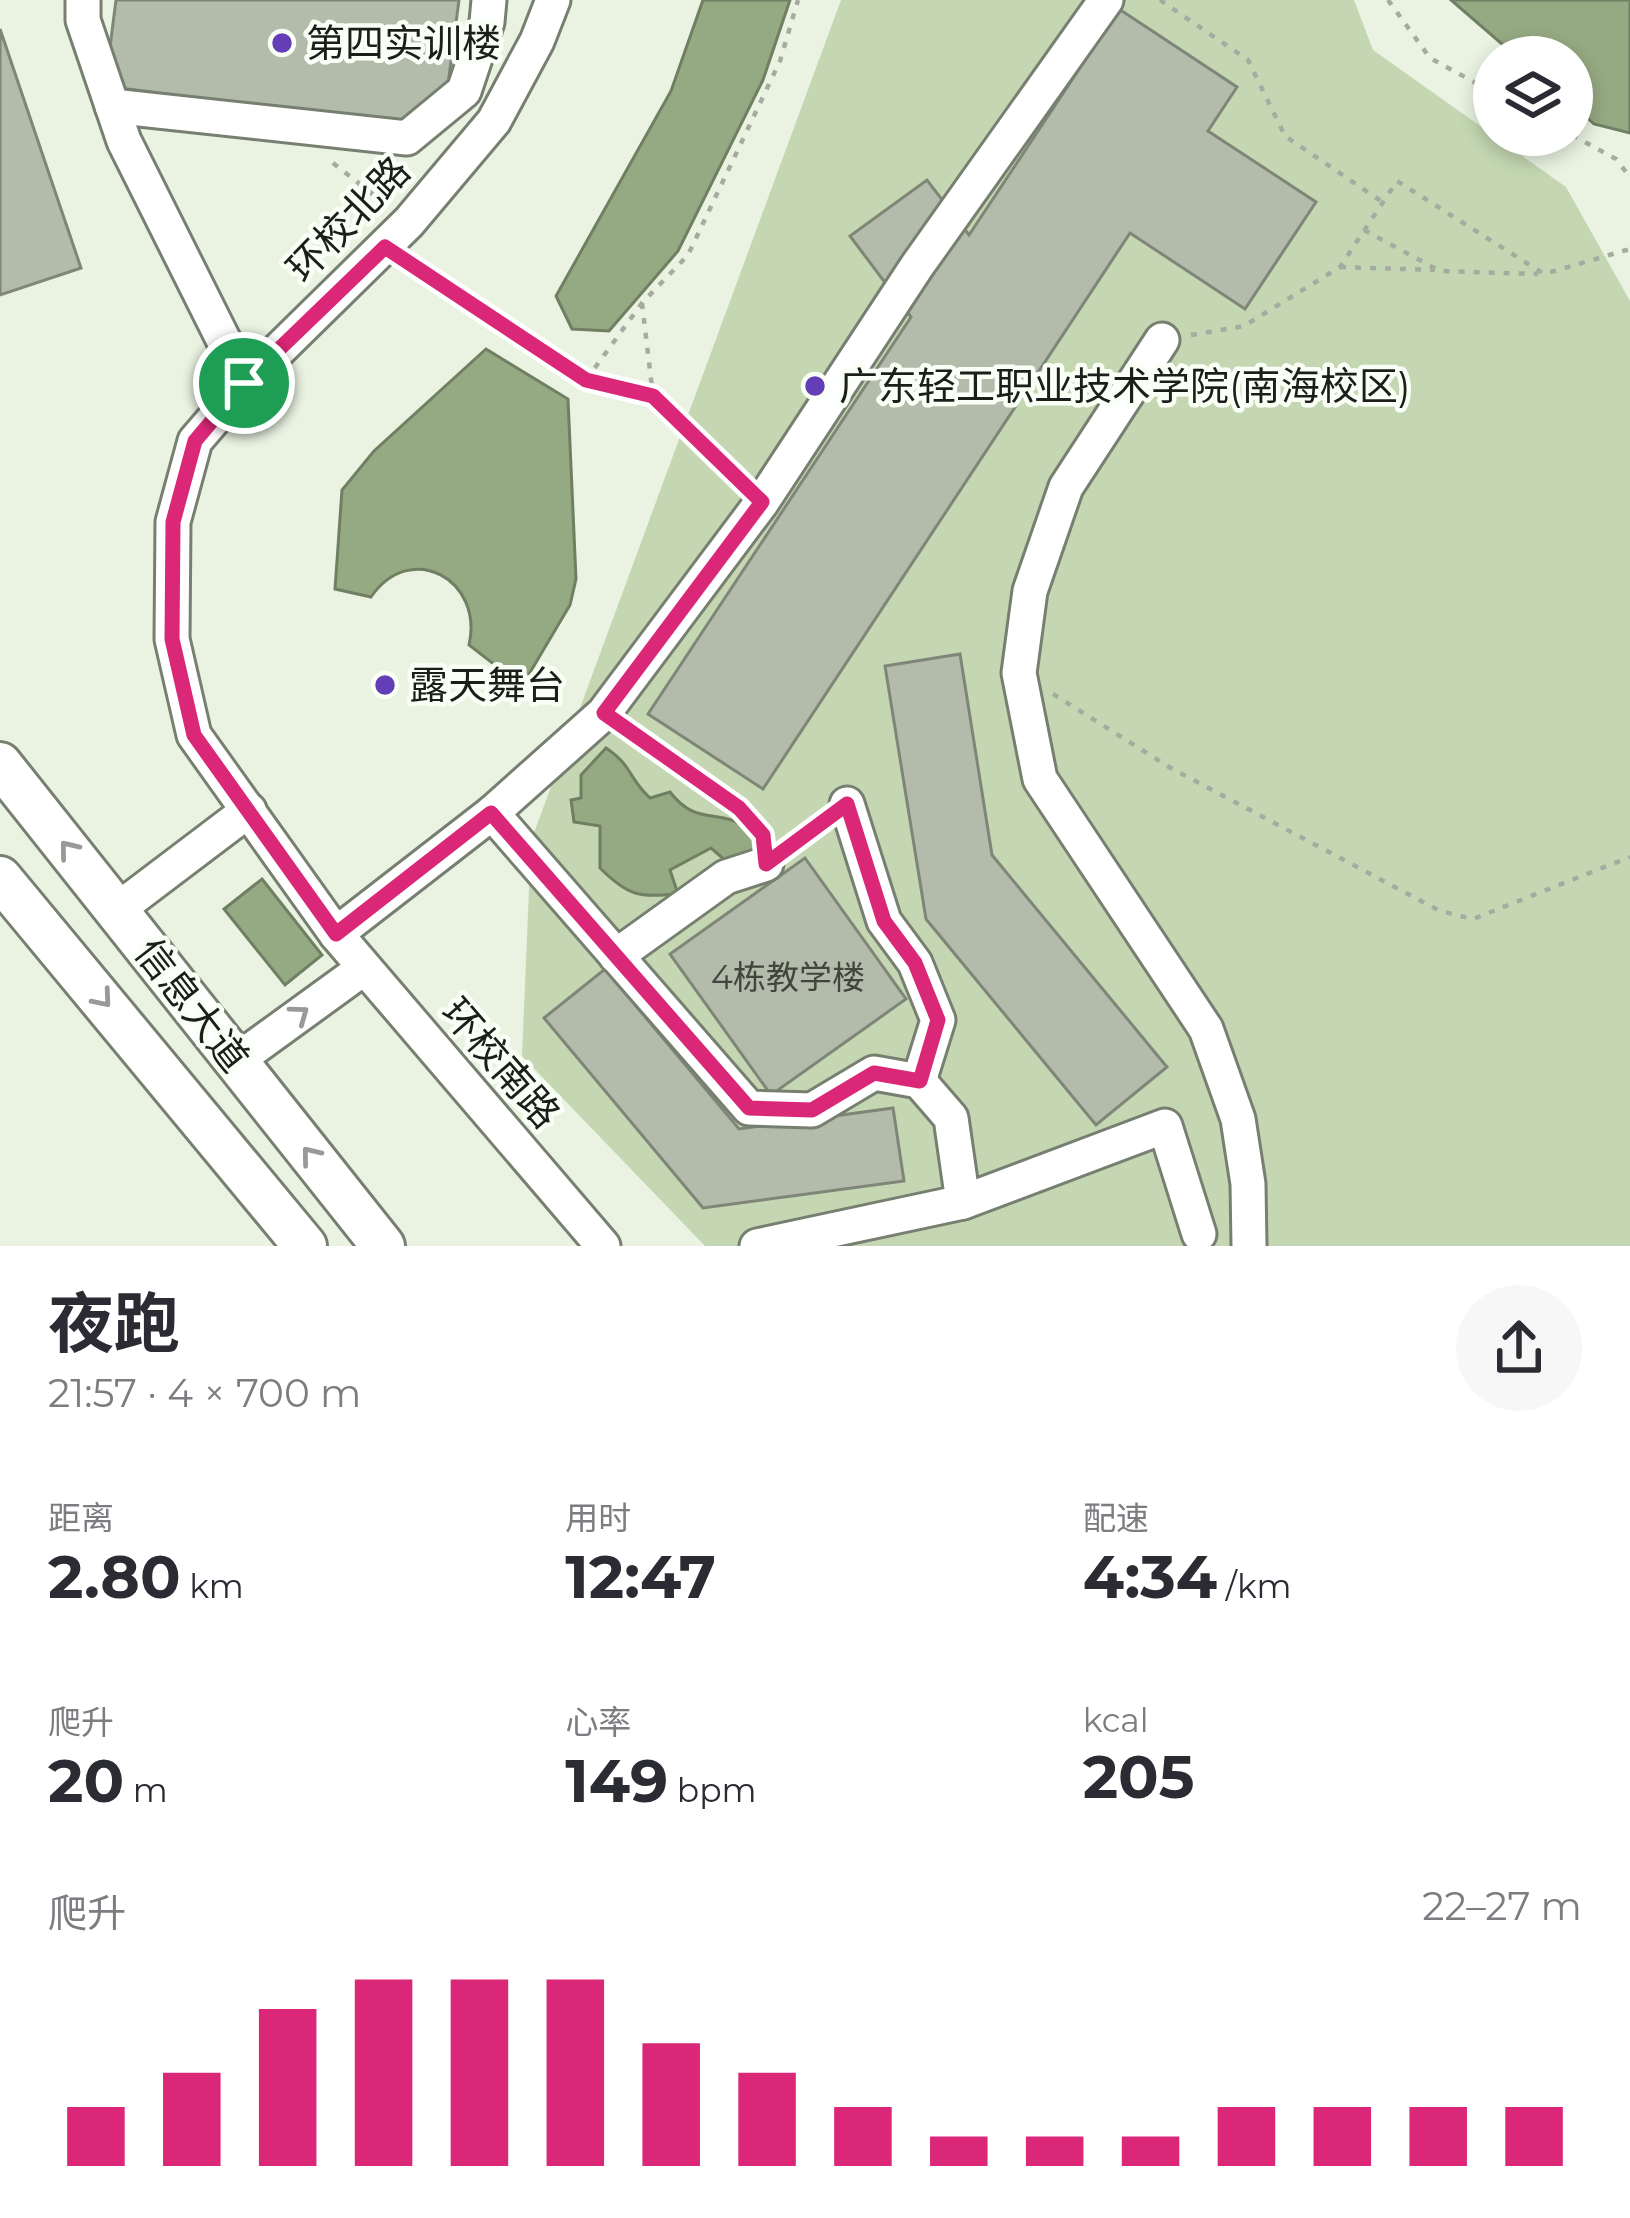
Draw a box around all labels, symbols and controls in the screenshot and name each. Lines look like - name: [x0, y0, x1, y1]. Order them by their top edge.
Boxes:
- place label: 第四实训楼: [306, 19, 501, 67]
- marker: 第四实训楼: [269, 30, 295, 56]
- map controls: [1473, 36, 1593, 156]
- button: layers: [1473, 36, 1593, 156]
- street label: 环校北路: [277, 146, 419, 292]
- pin: [193, 332, 295, 434]
- icon: arrive: [211, 350, 277, 416]
- place label: 广东轻工职业技术学院(南海校区): [839, 362, 1411, 410]
- marker: 广东轻工职业技术学院(南海校区): [802, 373, 828, 399]
- place label: 露天舞台: [409, 661, 565, 709]
- marker: 露天舞台: [372, 672, 398, 698]
- one-way arrow: [61, 841, 82, 863]
- street label: 信息大道: [125, 929, 259, 1081]
- house number: 4栋教学楼: [711, 957, 865, 997]
- one-way arrow: [88, 985, 110, 1007]
- street label: 环校南路: [432, 988, 570, 1138]
- one-way arrow: [287, 1007, 308, 1029]
- one-way arrow: [303, 1146, 324, 1168]
- text: 夜跑: [48, 1283, 180, 1364]
- button: share: [1456, 1285, 1582, 1411]
- text: 21:57 · 4 × 700 m: [48, 1369, 361, 1417]
- text: 距离: [48, 1498, 114, 1538]
- text: 用时: [565, 1498, 631, 1538]
- text: 配速: [1083, 1498, 1149, 1538]
- text: 2.80: [48, 1540, 181, 1613]
- text: 12:47: [565, 1540, 716, 1613]
- text: 4:34: [1083, 1540, 1217, 1613]
- text: km: [181, 1566, 244, 1606]
- text: /km: [1217, 1566, 1291, 1606]
- text: kcal: [1083, 1700, 1149, 1740]
- text: 爬升: [48, 1702, 114, 1742]
- text: 心率: [565, 1702, 631, 1742]
- text: 205: [1083, 1740, 1195, 1813]
- text: 20: [48, 1744, 124, 1817]
- text: 149: [565, 1744, 668, 1817]
- text: m: [124, 1770, 168, 1810]
- text: bpm: [668, 1770, 757, 1810]
- text: 22–27 m: [1422, 1882, 1582, 1930]
- text: 爬升: [48, 1889, 126, 1937]

